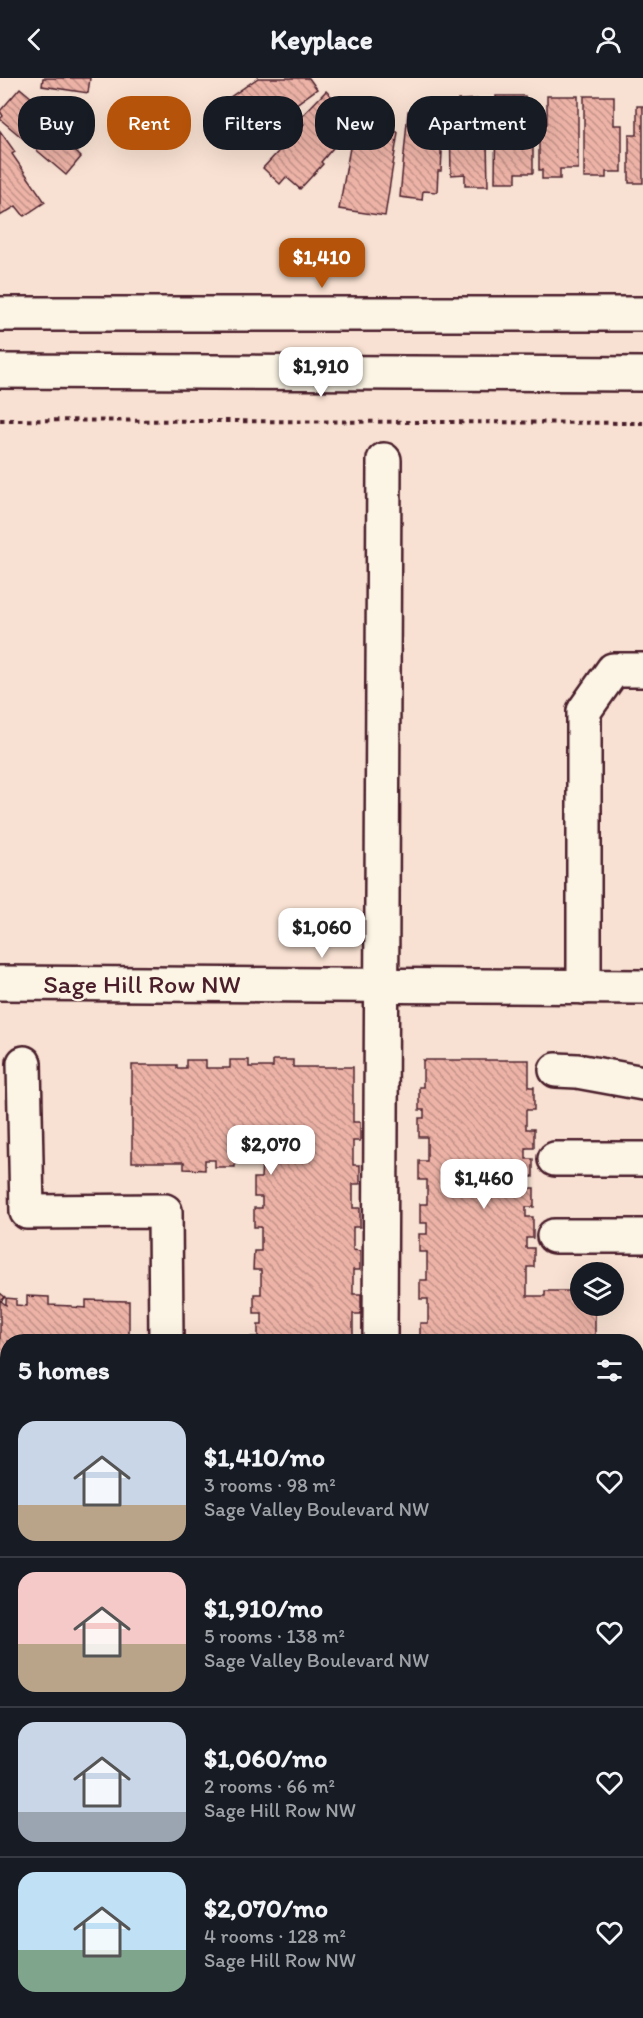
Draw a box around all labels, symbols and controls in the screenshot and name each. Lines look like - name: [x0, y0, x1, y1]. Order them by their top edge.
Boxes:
- icon: back: [18, 23, 51, 56]
- text: Keyplace: [270, 23, 373, 56]
- icon: person: [592, 23, 625, 56]
- chip: Buy: [18, 96, 95, 150]
- chip: Rent: [107, 96, 191, 150]
- chip: Filters: [203, 96, 303, 150]
- chip: New: [315, 96, 395, 150]
- chip: Apartment: [407, 96, 547, 150]
- pin: $1,410: [273, 238, 371, 289]
- text: $1,410: [293, 245, 351, 269]
- pin: $1,910: [272, 347, 370, 398]
- text: $1,910: [293, 354, 349, 378]
- pin: $1,060: [273, 908, 371, 959]
- text: $1,060: [292, 915, 352, 939]
- street label: Sage Hill Row NW: [43, 968, 241, 1000]
- pin: $2,070: [222, 1125, 320, 1176]
- text: $2,070: [241, 1132, 301, 1156]
- pin: $1,460: [435, 1159, 533, 1210]
- text: $1,460: [454, 1166, 514, 1190]
- map controls: [570, 1262, 624, 1316]
- button: layers: [570, 1262, 624, 1316]
- text: 5 homes: [18, 1354, 110, 1386]
- icon: filters: [593, 1354, 626, 1387]
- text: $1,410/mo: [204, 1441, 325, 1473]
- icon: home: [66, 1445, 138, 1517]
- icon: heart: [593, 1465, 626, 1498]
- text: 3 rooms · 98 m²: [204, 1473, 336, 1497]
- text: Sage Valley Boulevard NW: [204, 1497, 429, 1521]
- text: $1,910/mo: [204, 1592, 323, 1624]
- icon: home: [66, 1596, 138, 1668]
- icon: heart: [593, 1616, 626, 1649]
- text: 5 rooms · 138 m²: [204, 1624, 345, 1648]
- text: Sage Valley Boulevard NW: [204, 1648, 429, 1672]
- text: $1,060/mo: [204, 1742, 327, 1774]
- icon: home: [66, 1746, 138, 1818]
- icon: heart: [593, 1766, 626, 1799]
- text: 2 rooms · 66 m²: [204, 1774, 335, 1798]
- text: Sage Hill Row NW: [204, 1798, 356, 1822]
- text: $2,070/mo: [204, 1892, 328, 1924]
- icon: home: [66, 1896, 138, 1968]
- icon: heart: [593, 1916, 626, 1949]
- text: 4 rooms · 128 m²: [204, 1924, 346, 1948]
- text: Sage Hill Row NW: [204, 1948, 356, 1972]

